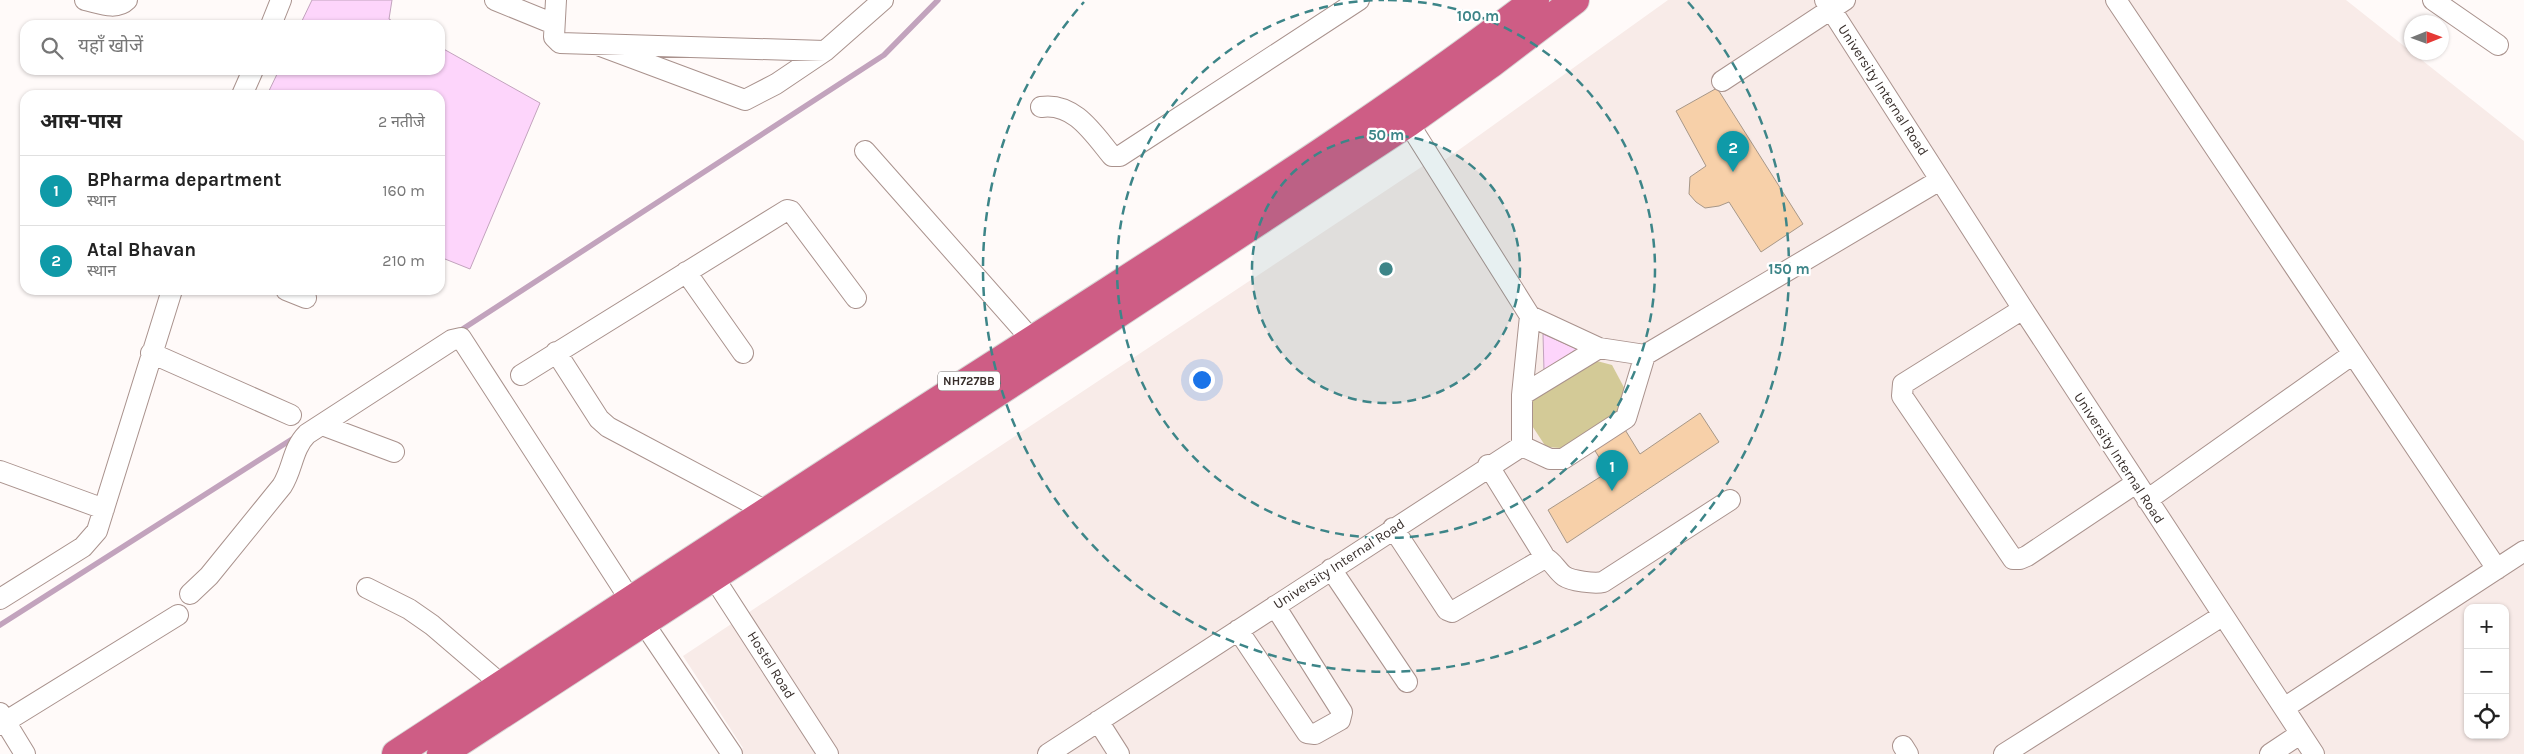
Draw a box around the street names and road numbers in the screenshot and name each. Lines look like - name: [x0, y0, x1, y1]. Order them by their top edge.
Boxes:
- street label: University Internal Road: [1834, 21, 1932, 159]
- road number: NH727BB: [938, 372, 1000, 391]
- street label: University Internal Road: [2070, 389, 2168, 527]
- street label: University Internal Road: [1270, 515, 1408, 613]
- street label: Hostel Road: [744, 628, 798, 702]

